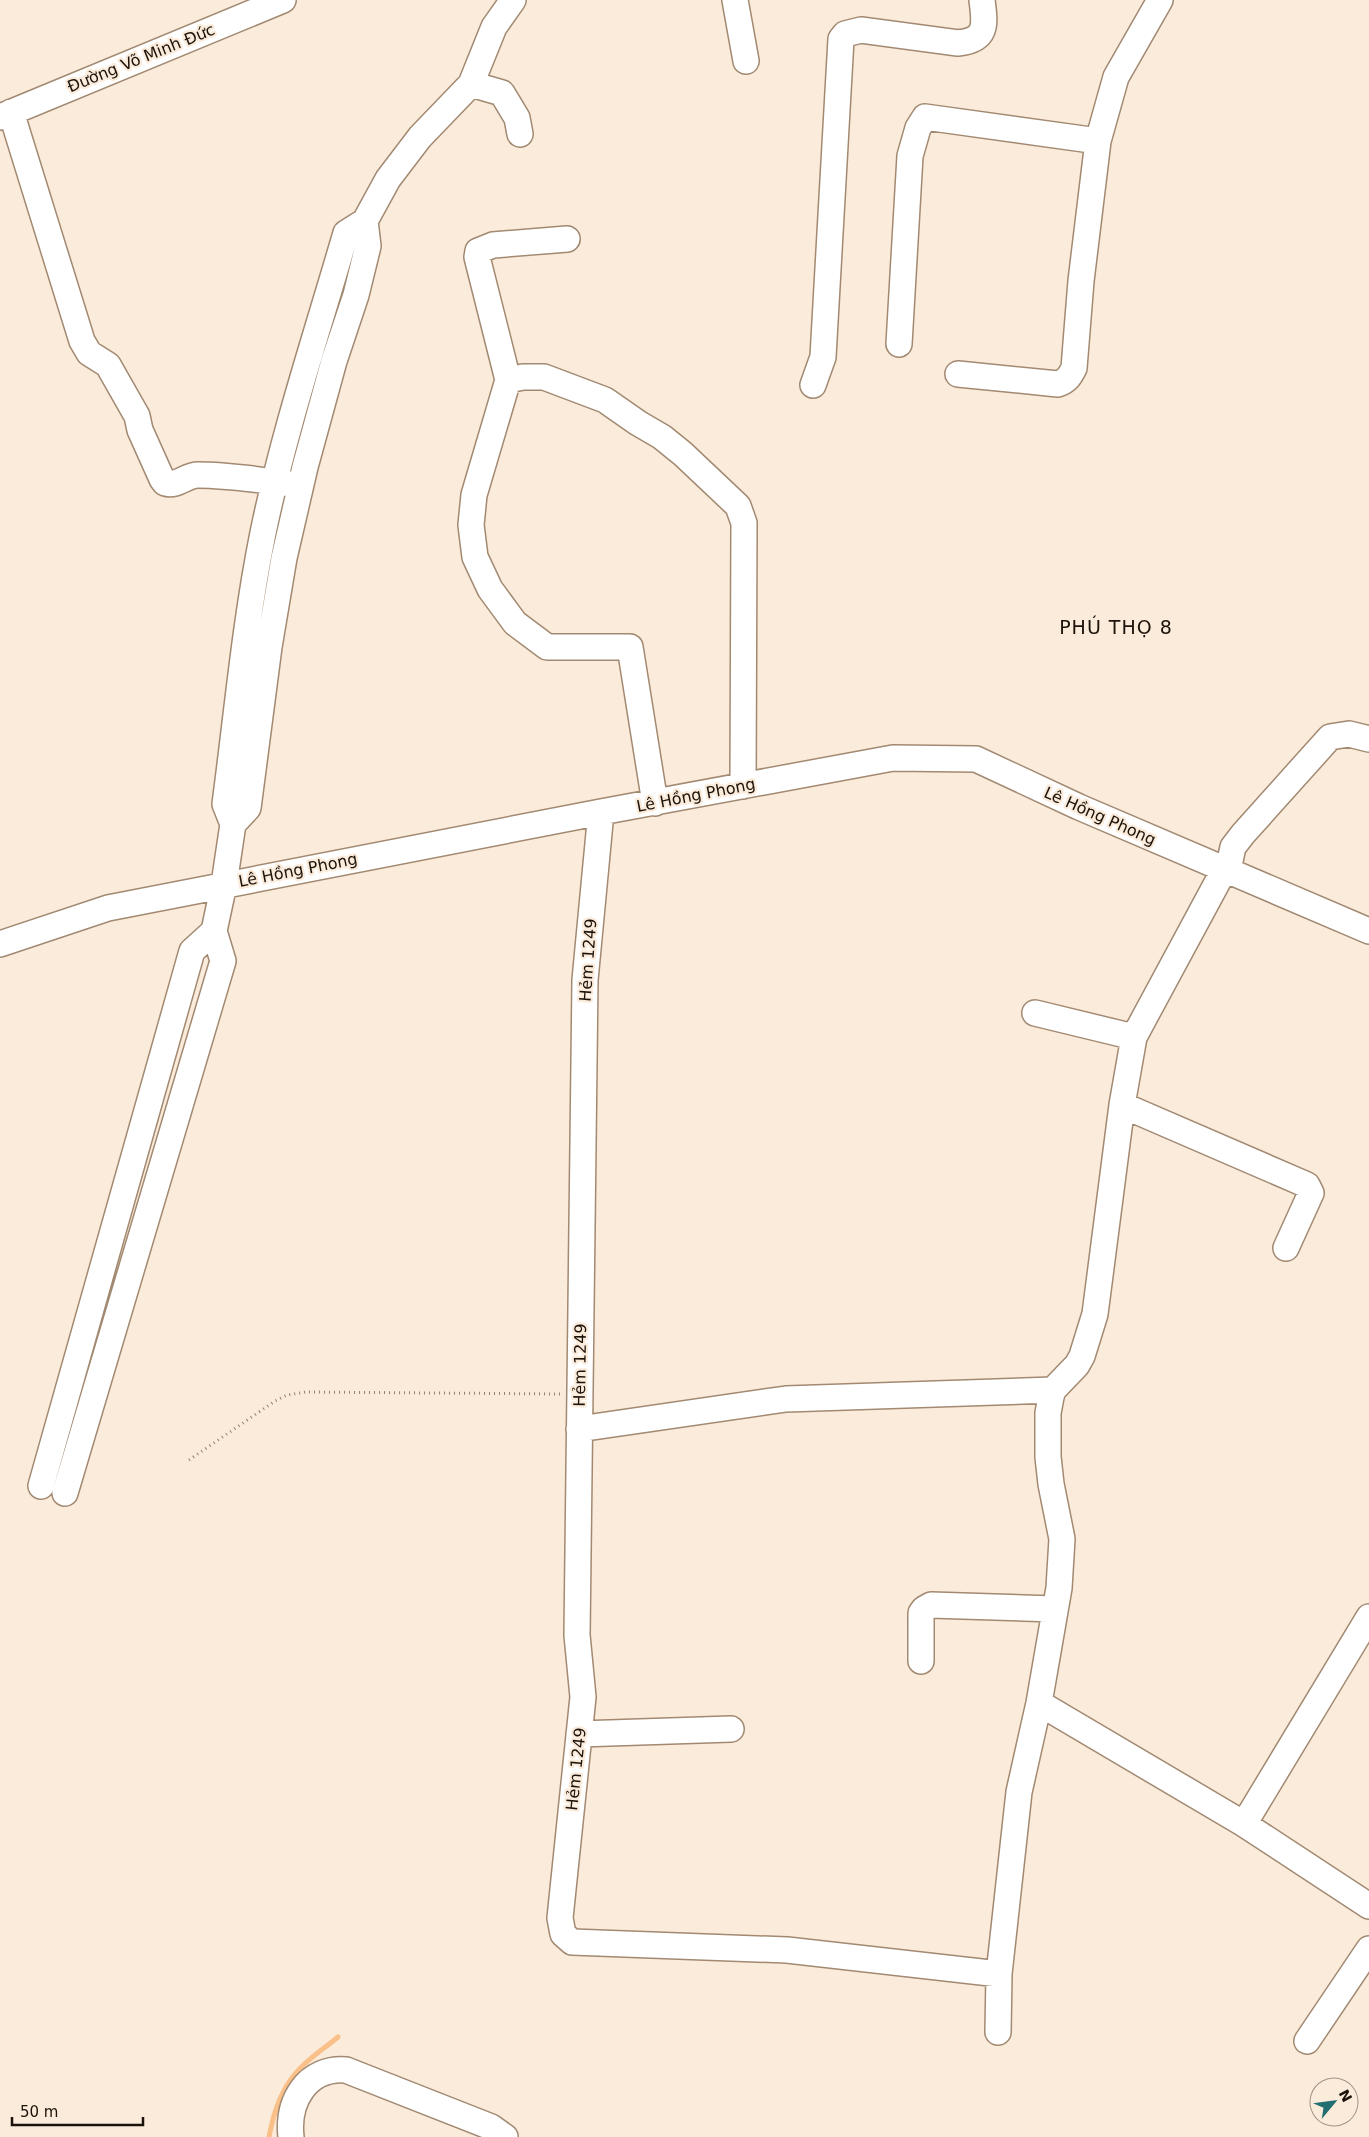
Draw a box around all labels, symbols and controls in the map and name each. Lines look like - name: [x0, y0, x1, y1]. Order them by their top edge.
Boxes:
- street label: Đường Võ Minh Đức: [65, 20, 217, 96]
- district label: PHÚ THỌ 8: [1059, 615, 1173, 638]
- street label: Lê Hồng Phong: [635, 774, 757, 816]
- street label: Lê Hồng Phong: [1041, 783, 1159, 849]
- street label: Lê Hồng Phong: [237, 849, 359, 891]
- street label: Hẻm 1249: [576, 918, 600, 1002]
- street label: Hẻm 1249: [570, 1323, 590, 1407]
- street label: Hẻm 1249: [562, 1727, 590, 1811]
- north arrow: [1309, 2077, 1359, 2127]
- text: N: [1336, 2087, 1355, 2105]
- scale bar: [12, 2094, 144, 2126]
- text: 50 m: [20, 2103, 58, 2121]

